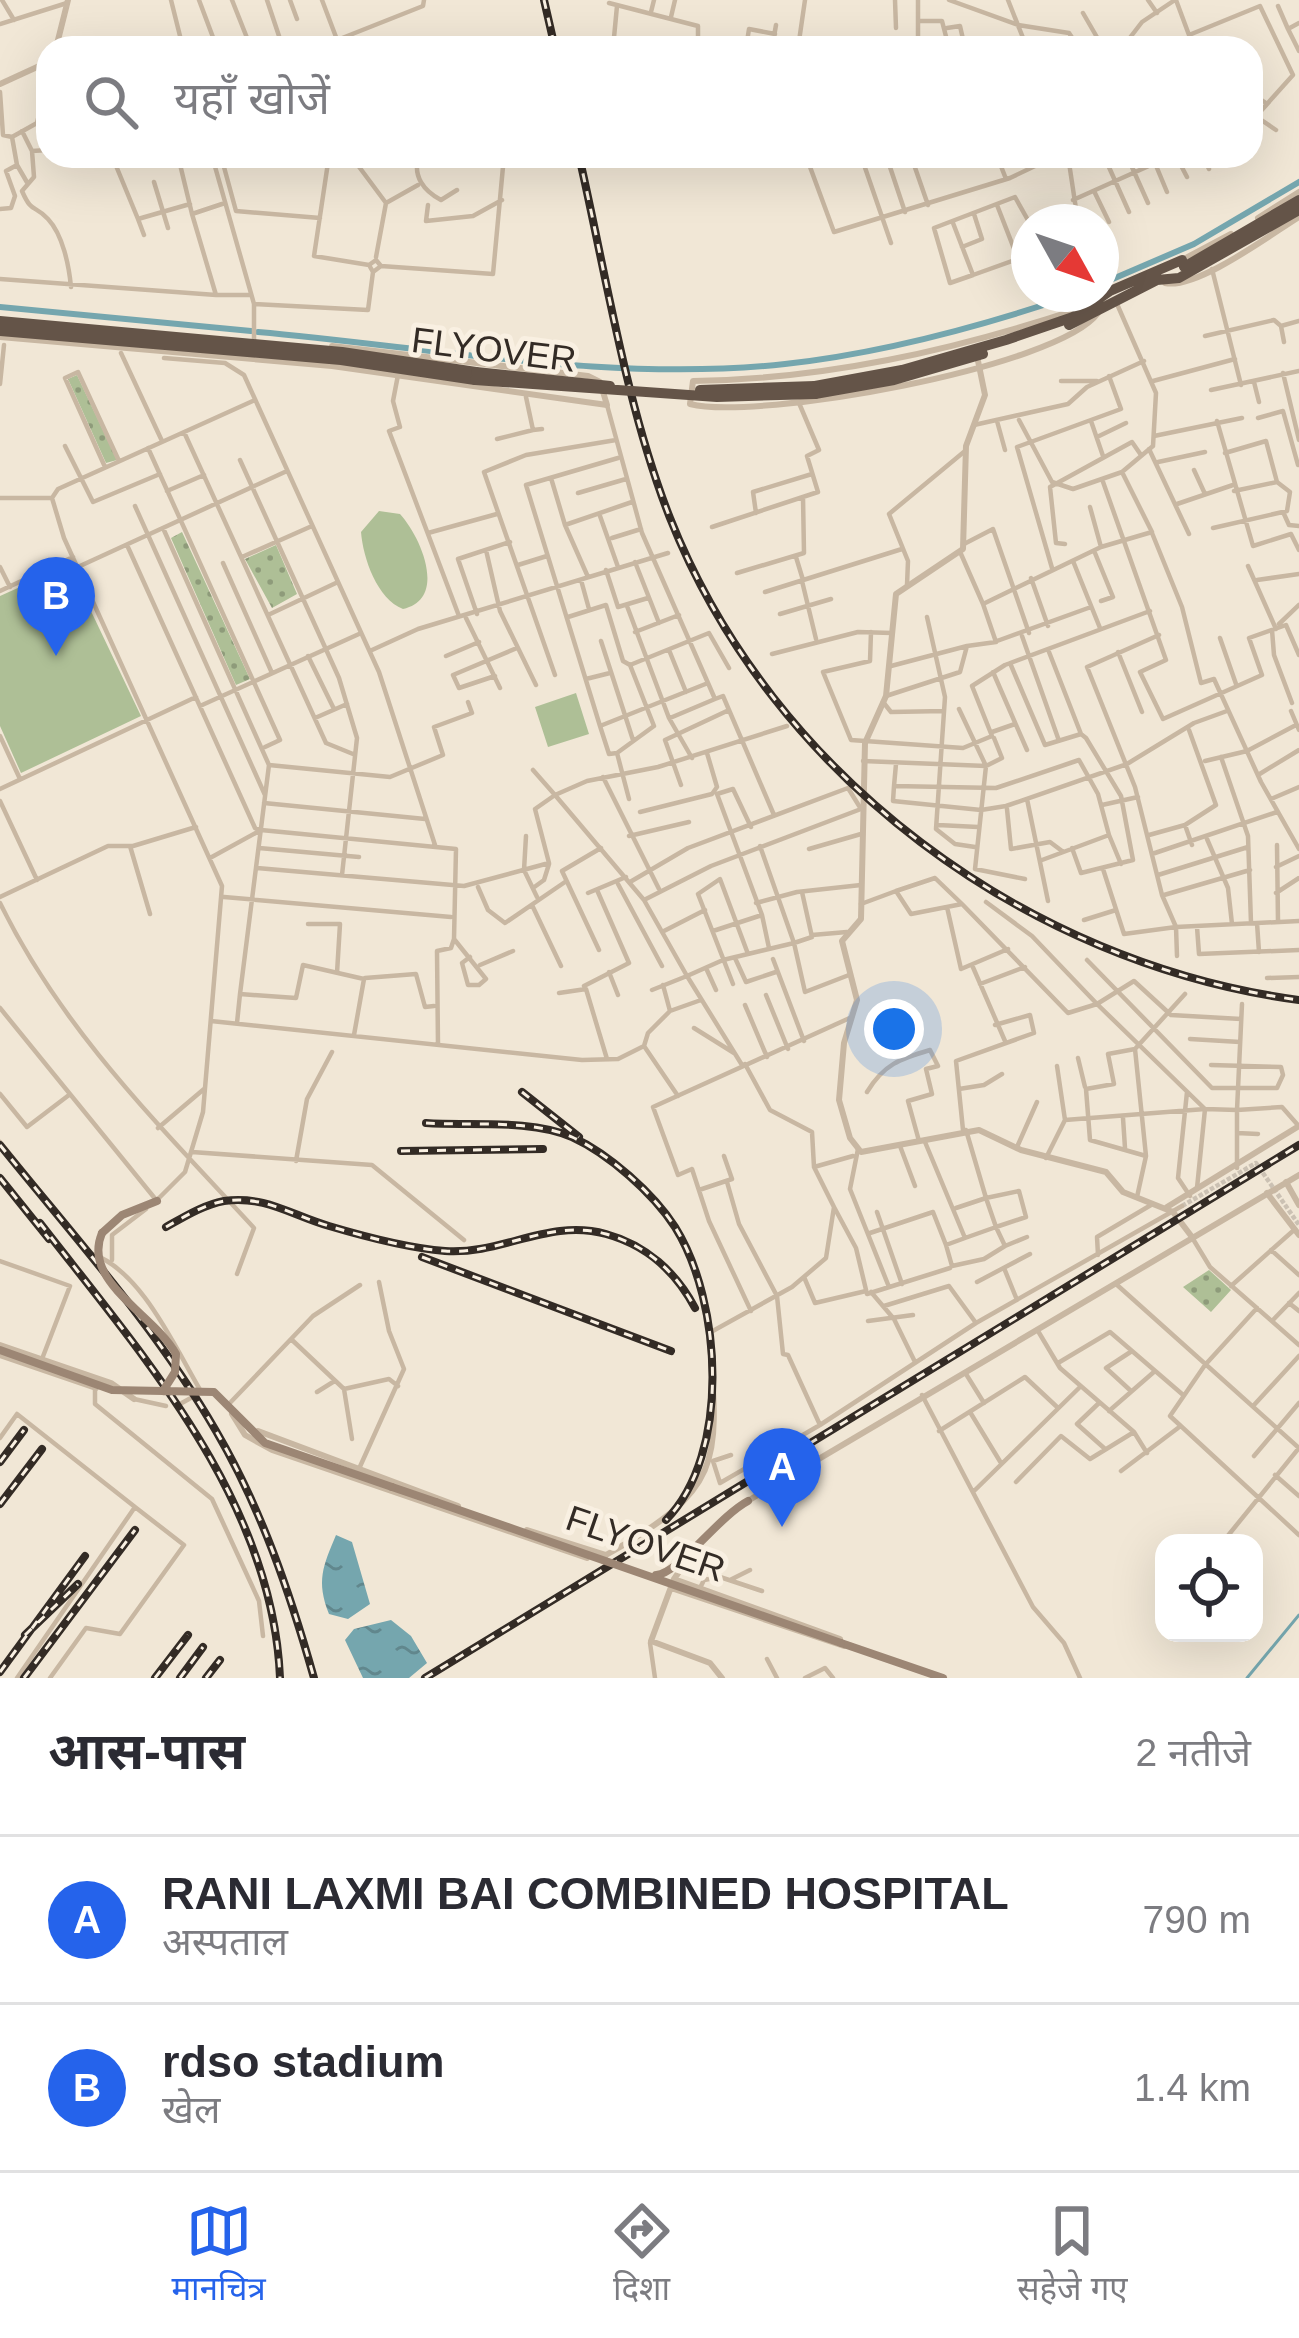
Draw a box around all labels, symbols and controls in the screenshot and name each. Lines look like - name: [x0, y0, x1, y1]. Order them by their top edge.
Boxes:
- search box: [36, 36, 1263, 168]
- icon: search: [78, 69, 144, 135]
- text: यहाँ खोजें: [174, 73, 330, 124]
- north arrow: [1011, 204, 1119, 312]
- street label: FLYOVER: [409, 319, 579, 380]
- pin: B: [17, 557, 95, 656]
- your location: [864, 999, 924, 1059]
- pin: A: [743, 1428, 821, 1527]
- street label: FLYOVER: [561, 1497, 731, 1590]
- map controls: [1155, 1534, 1263, 1642]
- button: locate: [1155, 1534, 1263, 1642]
- text: आस-पास: [48, 1723, 245, 1780]
- text: 2 नतीजे: [1136, 1731, 1251, 1774]
- text: RANI LAXMI BAI COMBINED HOSPITAL: [162, 1868, 1009, 1919]
- text: A: [73, 1898, 101, 1941]
- text: 790 m: [1143, 1898, 1251, 1941]
- text: अस्पताल: [162, 1920, 288, 1963]
- text: rdso stadium: [162, 2036, 445, 2087]
- text: B: [73, 2066, 101, 2109]
- text: 1.4 km: [1134, 2066, 1251, 2109]
- text: खेल: [162, 2088, 220, 2131]
- tab: मानचित्र: [171, 2198, 266, 2313]
- tab: दिशा: [609, 2198, 675, 2313]
- tab: सहेजे गए: [1017, 2198, 1128, 2313]

